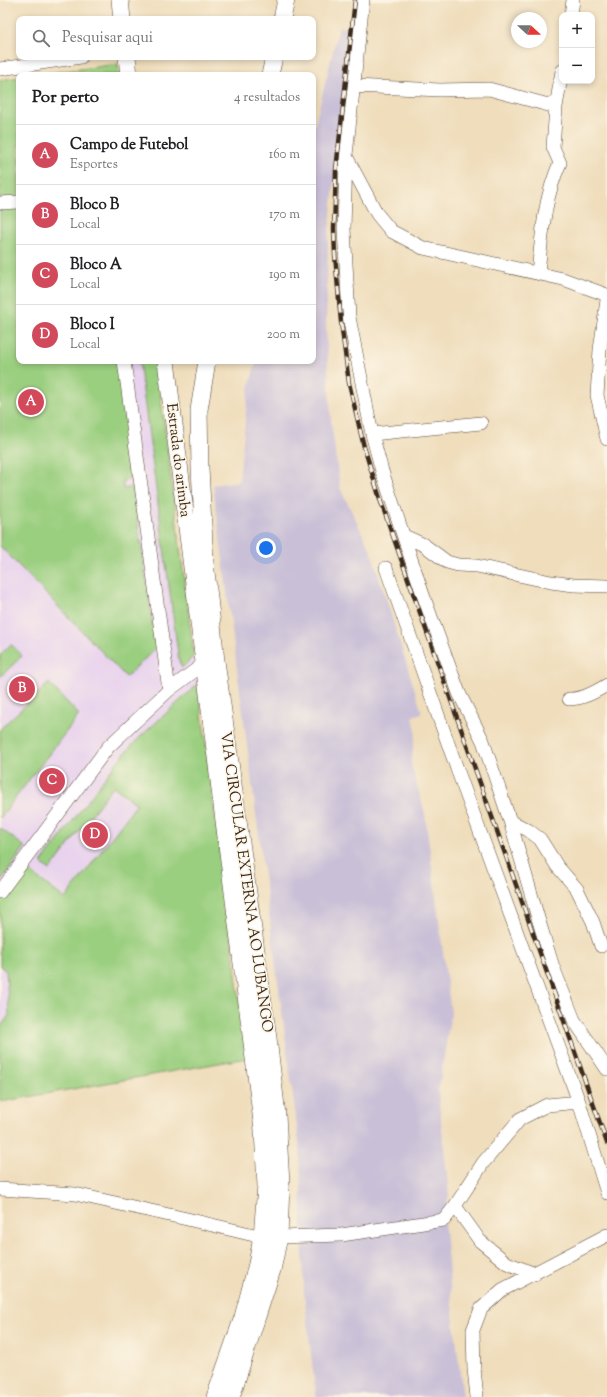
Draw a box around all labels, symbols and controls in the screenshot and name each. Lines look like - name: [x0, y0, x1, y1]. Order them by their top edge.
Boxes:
- north arrow: [511, 12, 547, 48]
- map controls: [559, 12, 595, 84]
- button: +: [559, 12, 595, 48]
- search box: [16, 16, 316, 60]
- icon: search: [30, 27, 52, 49]
- text: Pesquisar aqui: [62, 28, 153, 49]
- button: −: [559, 48, 595, 84]
- text: Por perto: [32, 86, 99, 110]
- text: 4 resultados: [234, 89, 300, 107]
- text: Campo de Futebol: [70, 135, 189, 156]
- text: A: [40, 146, 50, 164]
- text: 160 m: [269, 146, 300, 164]
- text: Esportes: [70, 156, 118, 174]
- text: Bloco B: [70, 195, 119, 216]
- text: B: [41, 206, 49, 224]
- text: 170 m: [269, 206, 300, 224]
- text: Local: [70, 216, 100, 234]
- text: Bloco A: [70, 255, 122, 276]
- text: C: [40, 266, 50, 284]
- text: 190 m: [269, 266, 300, 284]
- text: Local: [70, 276, 100, 294]
- text: Bloco I: [70, 315, 115, 336]
- text: D: [40, 326, 50, 344]
- text: 200 m: [267, 326, 300, 344]
- text: Local: [70, 336, 100, 354]
- pin: A: [18, 387, 44, 417]
- street label: Estrada do arimba: [160, 402, 195, 518]
- your location: [256, 538, 276, 558]
- pin: B: [9, 674, 35, 704]
- street label: VIA CIRCULAR EXTERNA AO LUBANGO: [214, 730, 277, 1034]
- pin: C: [39, 766, 65, 796]
- pin: D: [82, 820, 108, 850]

